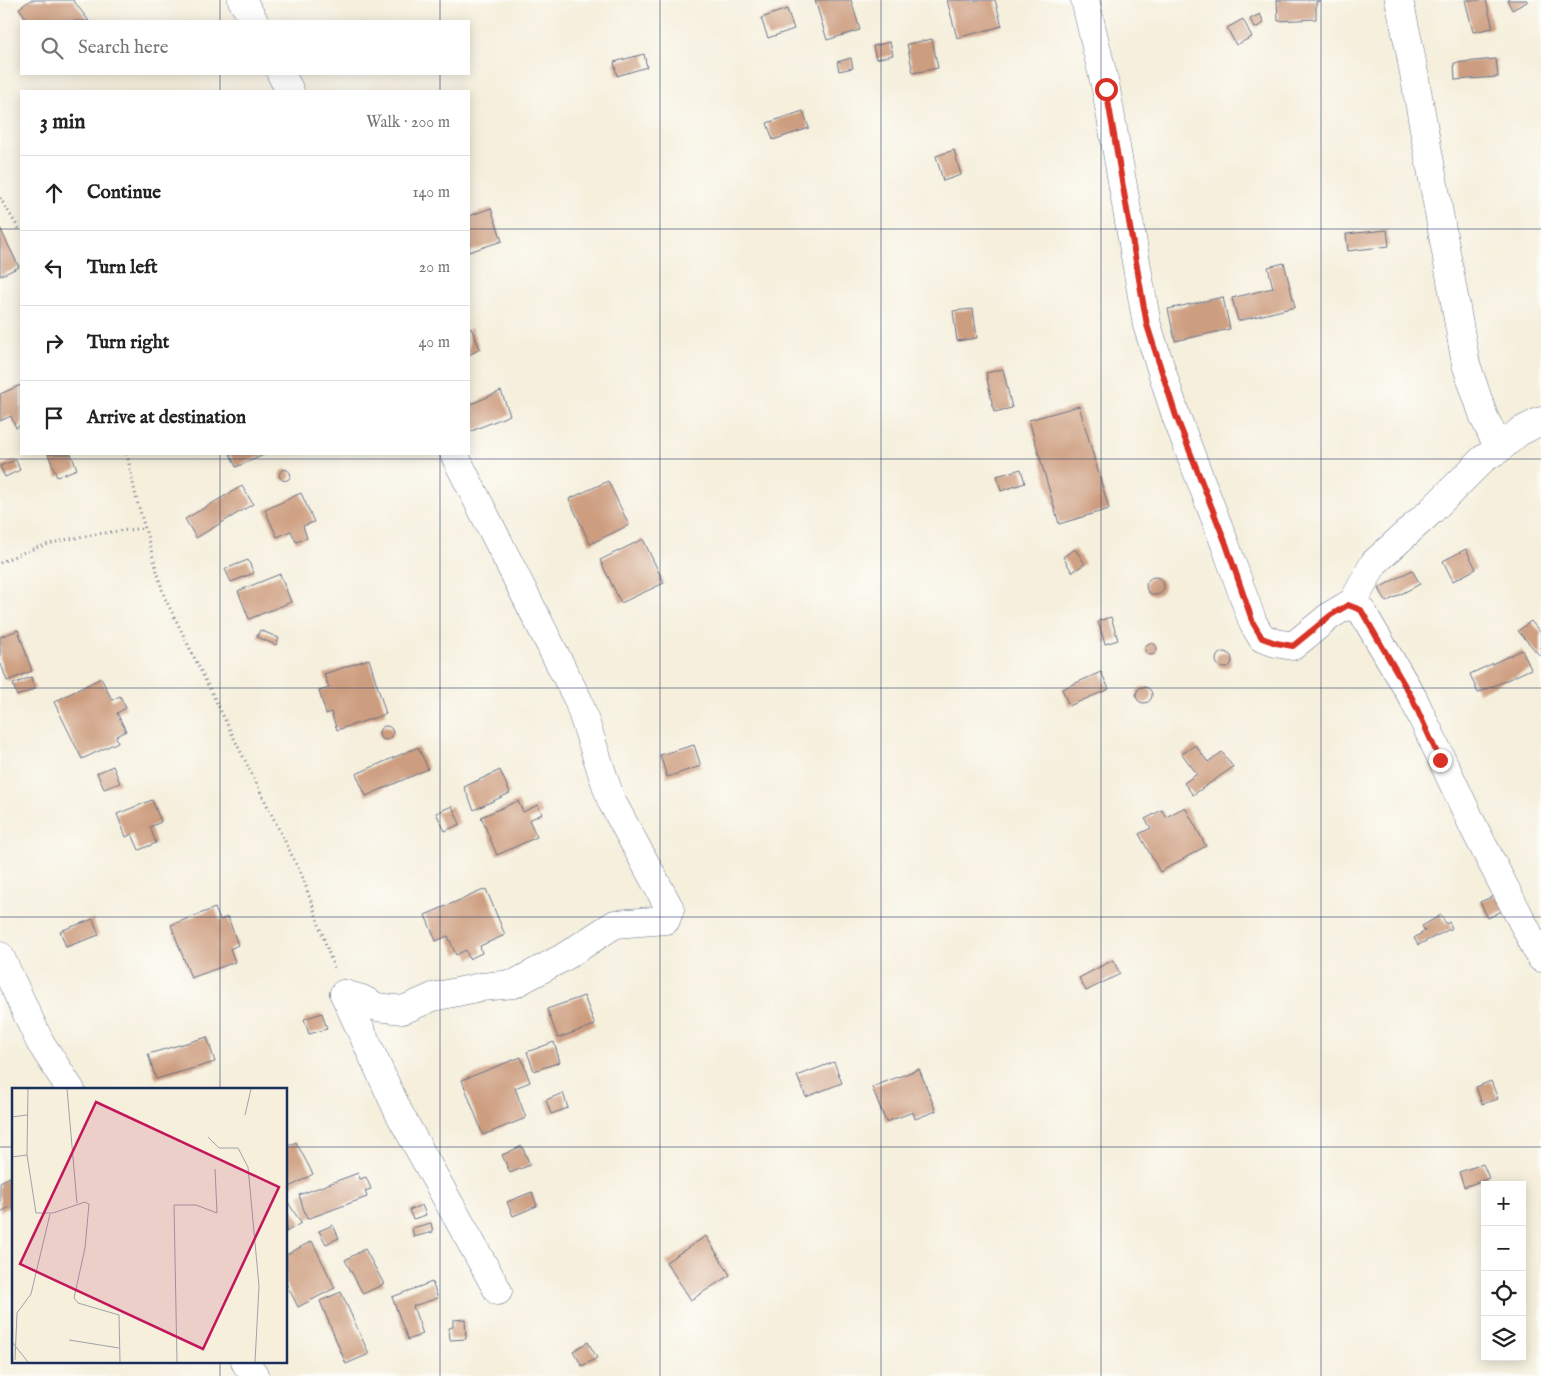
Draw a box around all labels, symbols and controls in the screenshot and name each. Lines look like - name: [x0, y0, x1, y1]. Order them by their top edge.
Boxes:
- search box: [20, 20, 470, 75]
- icon: search: [38, 34, 66, 62]
- text: Search here: [78, 36, 169, 60]
- route start: [1095, 78, 1118, 101]
- text: 3 min: [40, 109, 85, 136]
- text: Walk · 200 m: [366, 113, 450, 133]
- icon: ahead: [40, 179, 68, 207]
- text: Continue: [87, 181, 161, 205]
- text: 140 m: [412, 183, 450, 203]
- icon: left: [40, 254, 68, 282]
- text: Turn left: [87, 256, 158, 280]
- text: 20 m: [419, 258, 450, 278]
- icon: right: [40, 329, 68, 357]
- text: Turn right: [87, 331, 169, 355]
- text: 40 m: [418, 333, 450, 353]
- icon: arrive: [40, 404, 68, 432]
- text: Arrive at destination: [87, 406, 246, 430]
- route end: [1429, 749, 1452, 772]
- inset map: [12, 1088, 288, 1364]
- map controls: [1481, 1181, 1526, 1361]
- button: +: [1481, 1181, 1526, 1226]
- button: −: [1481, 1226, 1526, 1271]
- button: locate: [1481, 1271, 1526, 1316]
- button: layers: [1481, 1316, 1526, 1361]

